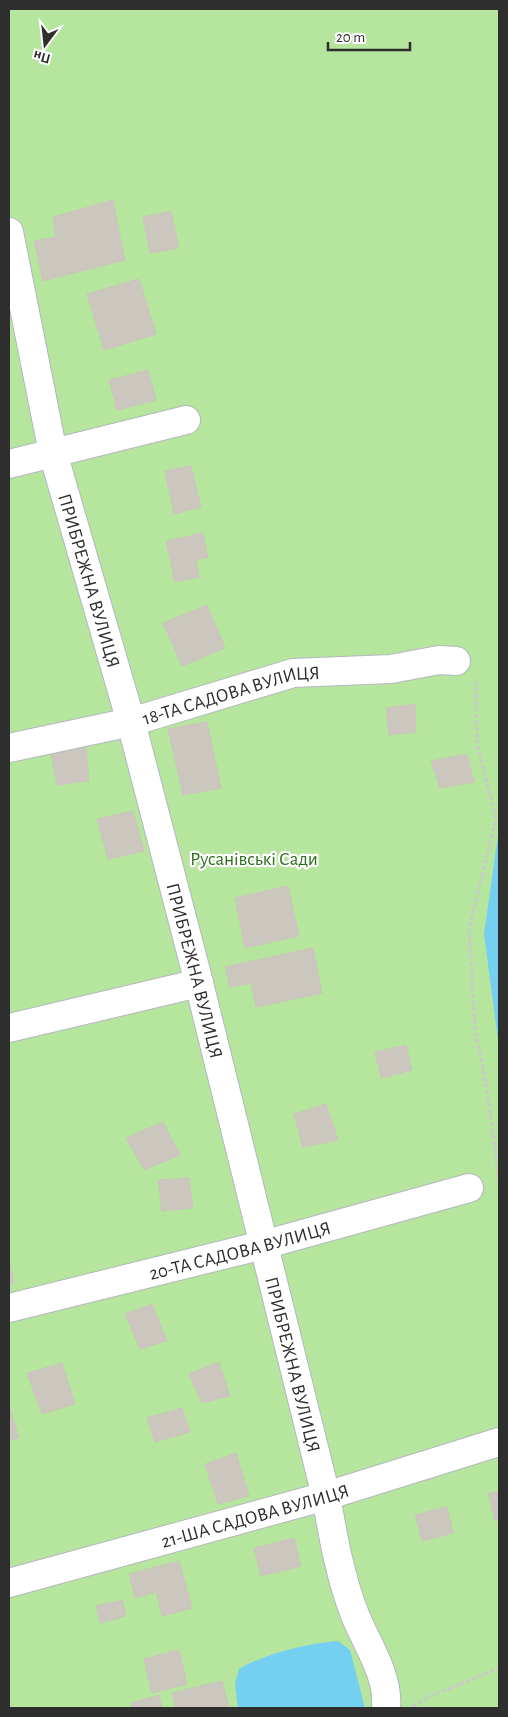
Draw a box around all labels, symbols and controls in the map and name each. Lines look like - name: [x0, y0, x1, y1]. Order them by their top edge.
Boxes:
- north arrow: [20, 20, 70, 70]
- scale bar: [328, 20, 410, 52]
- text: 20 m: [336, 30, 365, 45]
- text: Пн: [32, 48, 52, 66]
- street label: ПРИБРЕЖНА ВУЛИЦЯ: [54, 492, 123, 670]
- street label: 18-ТА САДОВА ВУЛИЦЯ: [141, 664, 320, 729]
- park label: Русанівські Сади: [190, 850, 318, 869]
- street label: ПРИБРЕЖНА ВУЛИЦЯ: [162, 881, 225, 1060]
- street label: 20-ТА САДОВА ВУЛИЦЯ: [147, 1219, 333, 1284]
- street label: ПРИБРЕЖНА ВУЛИЦЯ: [261, 1275, 323, 1455]
- street label: 21-ША САДОВА ВУЛИЦЯ: [159, 1481, 351, 1552]

